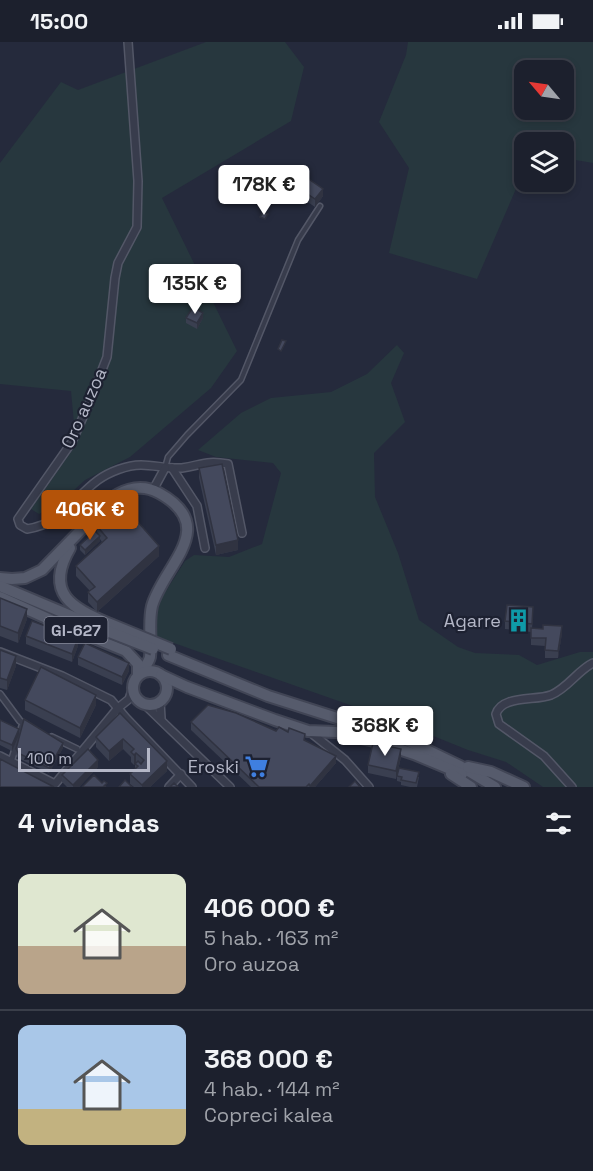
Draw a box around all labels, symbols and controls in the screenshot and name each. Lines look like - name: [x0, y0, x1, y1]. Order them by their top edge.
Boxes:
- text: 15:00: [30, 7, 88, 35]
- north arrow: [514, 60, 574, 120]
- map controls: [514, 60, 574, 192]
- button: layers: [514, 132, 574, 192]
- pin: 178K €: [215, 165, 313, 216]
- text: 178K €: [232, 171, 296, 197]
- pin: 135K €: [146, 264, 244, 315]
- text: 135K €: [163, 270, 227, 296]
- street label: Oro auzoa: [56, 364, 112, 452]
- pin: 406K €: [41, 490, 139, 541]
- text: 406K €: [55, 496, 125, 522]
- building icon: Agarre: [506, 608, 532, 634]
- place label: Agarre: [444, 609, 501, 632]
- road number: GI-627: [44, 617, 107, 643]
- pin: 368K €: [336, 706, 434, 757]
- text: 368K €: [351, 712, 419, 738]
- scale bar: [18, 745, 150, 772]
- text: 100 m: [27, 748, 72, 769]
- supermarket icon: Eroski: [244, 754, 270, 780]
- place label: Eroski: [188, 755, 239, 778]
- text: 4 viviendas: [18, 806, 160, 840]
- icon: filters: [542, 807, 575, 840]
- text: 406 000 €: [204, 891, 335, 925]
- icon: home: [66, 898, 138, 970]
- text: 5 hab. · 163 m²: [204, 925, 338, 951]
- text: Oro auzoa: [204, 951, 299, 977]
- text: 368 000 €: [204, 1042, 333, 1076]
- icon: home: [66, 1049, 138, 1121]
- text: 4 hab. · 144 m²: [204, 1076, 340, 1102]
- text: Copreci kalea: [204, 1102, 333, 1128]

